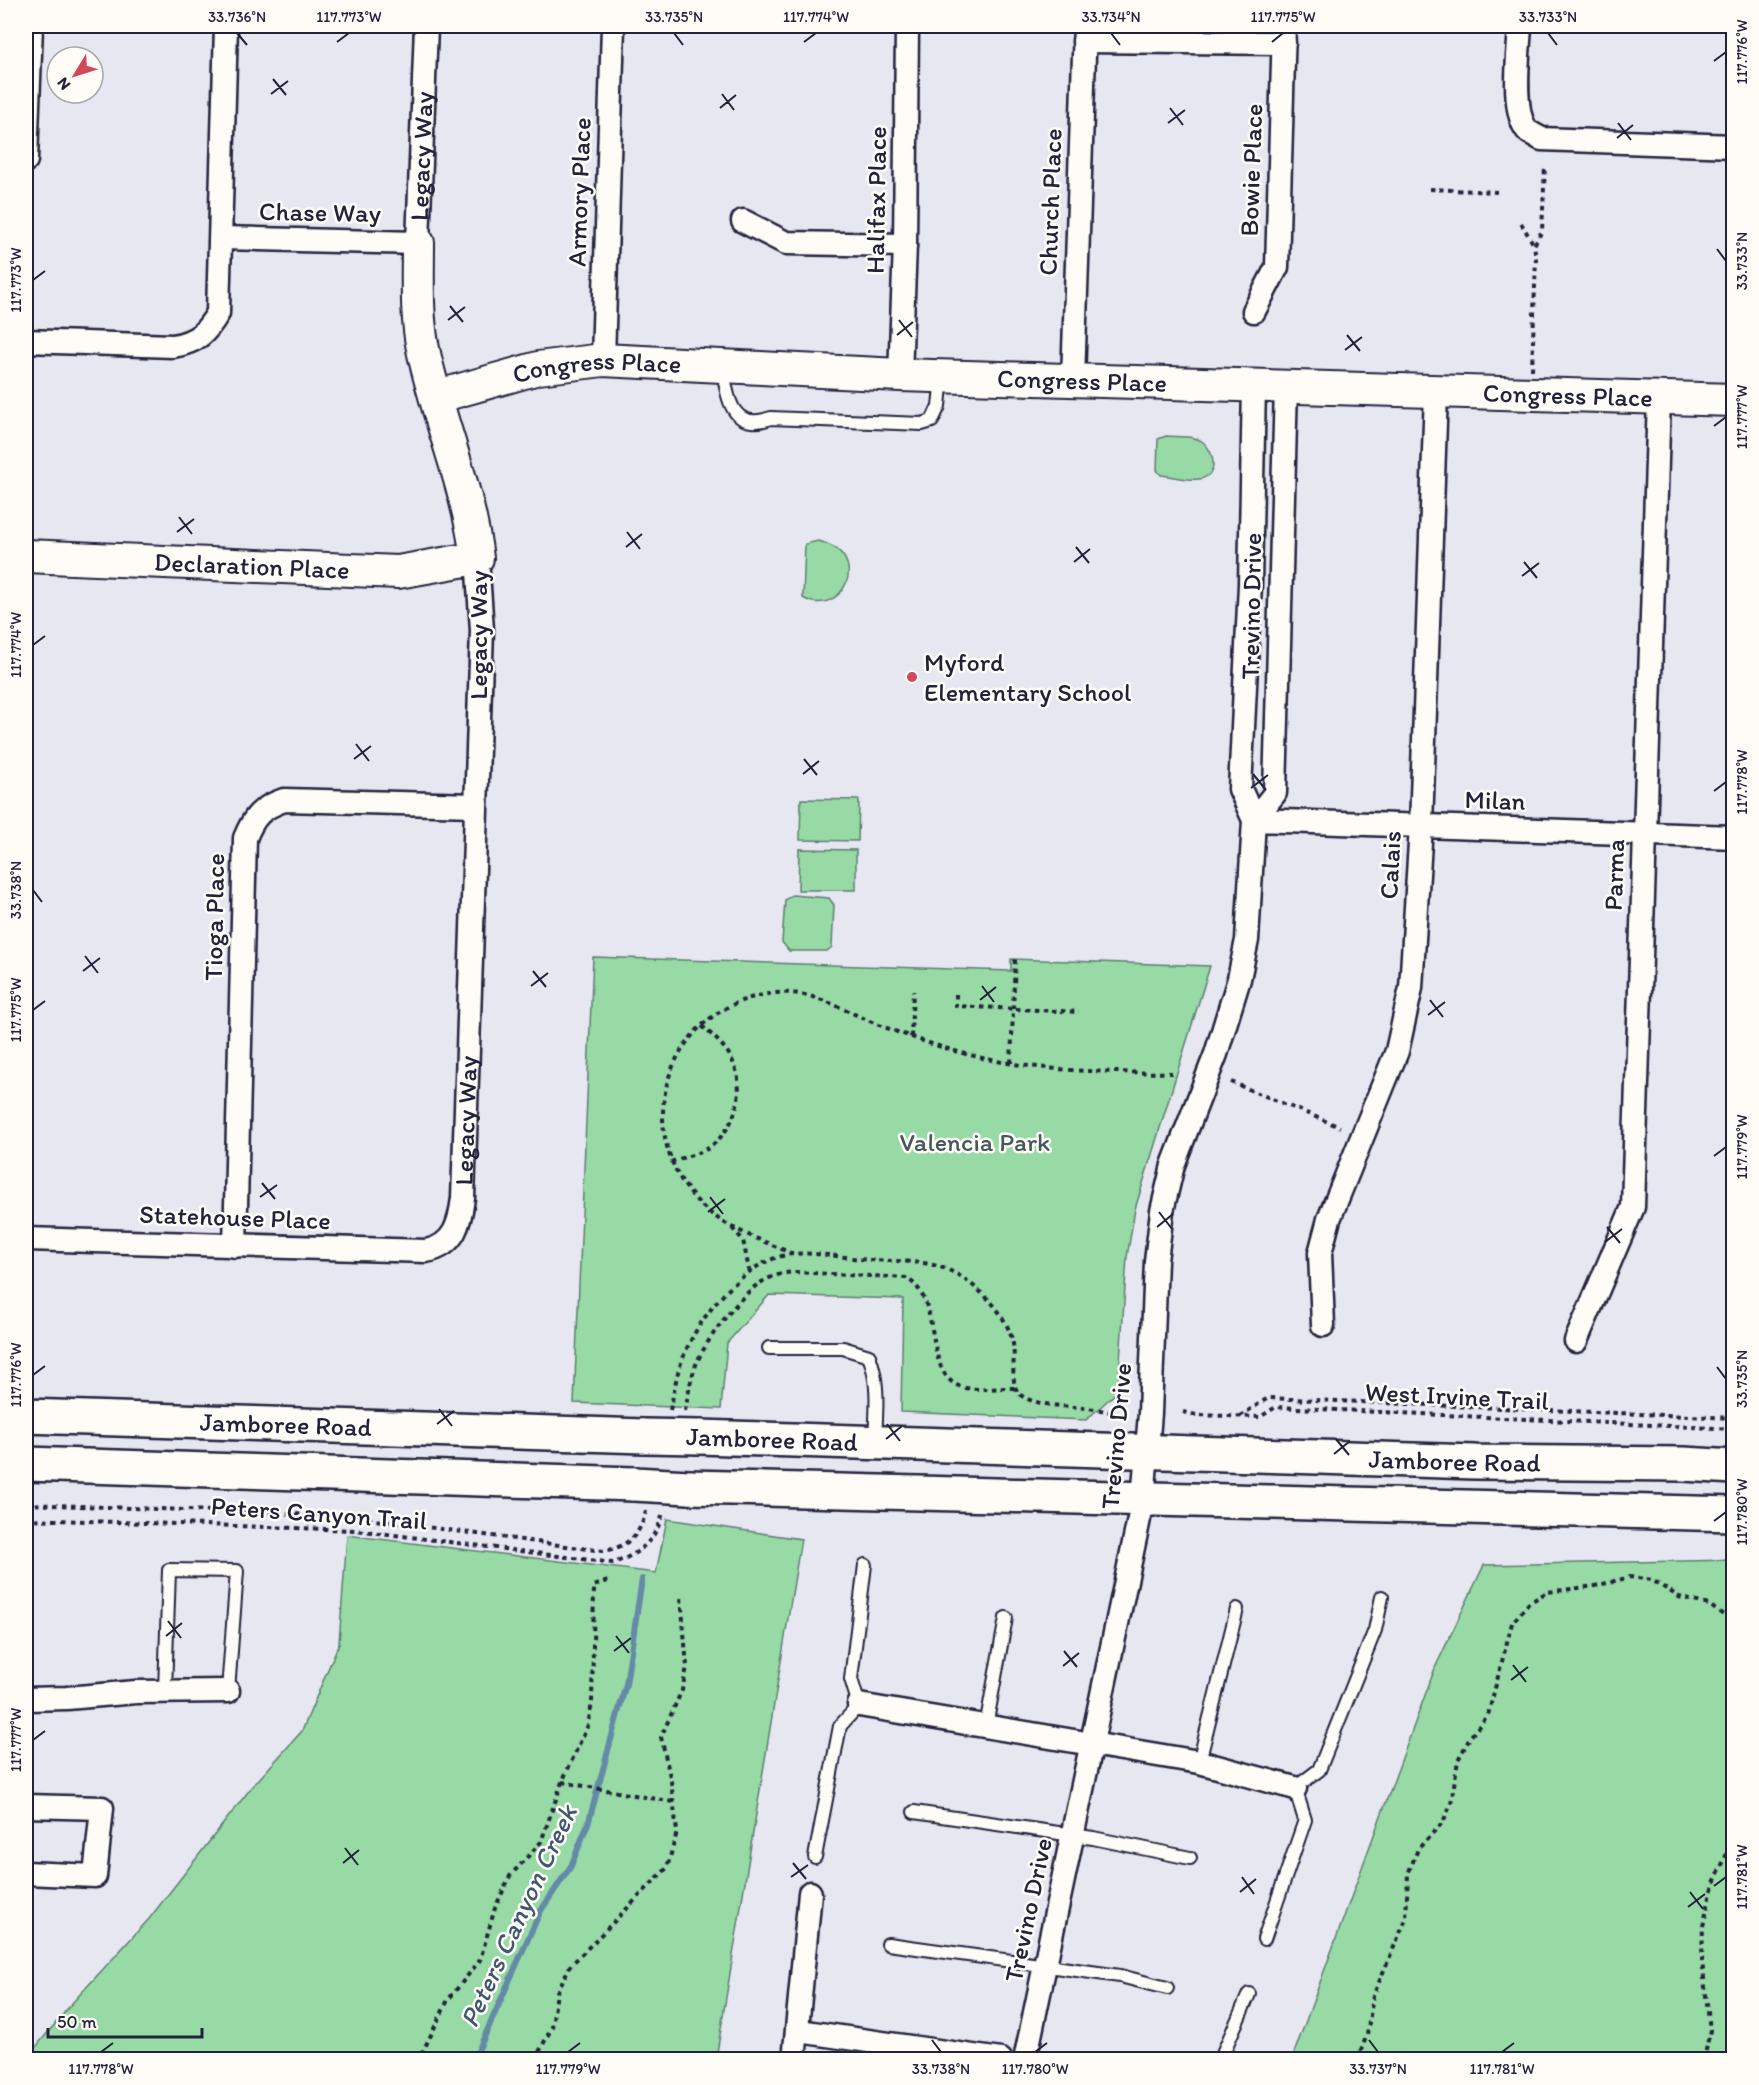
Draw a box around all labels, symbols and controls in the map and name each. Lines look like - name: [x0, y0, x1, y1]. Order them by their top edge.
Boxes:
- text: 33.736°N: [208, 8, 266, 26]
- text: 117.773°W: [316, 8, 382, 26]
- text: 33.735°N: [645, 8, 703, 26]
- text: 117.774°W: [783, 8, 849, 26]
- text: 33.734°N: [1081, 8, 1141, 26]
- text: 117.775°W: [1250, 8, 1316, 26]
- text: 33.733°N: [1519, 8, 1577, 26]
- text: 117.776°W: [1733, 19, 1751, 85]
- north arrow: [45, 45, 105, 105]
- text: N: [53, 74, 74, 94]
- street label: Legacy Way: [403, 91, 440, 221]
- street label: Bowie Place: [1233, 103, 1269, 237]
- street label: Armory Place: [560, 117, 598, 267]
- street label: Halifax Place: [859, 126, 893, 274]
- street label: Church Place: [1031, 128, 1069, 276]
- street label: Chase Way: [259, 195, 381, 229]
- text: 33.733°N: [1733, 232, 1751, 290]
- text: 117.773°W: [7, 247, 25, 313]
- street label: Congress Place: [509, 344, 682, 391]
- street label: Congress Place: [997, 362, 1167, 399]
- street label: Congress Place: [1482, 376, 1653, 414]
- text: 117.777°W: [1733, 385, 1751, 449]
- street label: Trevino Drive: [1234, 532, 1268, 680]
- street label: Declaration Place: [153, 546, 350, 586]
- street label: Legacy Way: [462, 570, 494, 700]
- text: 117.774°W: [7, 612, 25, 678]
- place label: Myford Elementary School: [924, 646, 1131, 708]
- marker: Myford Elementary School: [905, 670, 919, 684]
- text: 117.778°W: [1733, 749, 1751, 815]
- street label: Milan: [1464, 783, 1526, 817]
- street label: Calais: [1372, 830, 1408, 900]
- street label: Parma: [1597, 838, 1631, 911]
- street label: Tioga Place: [197, 853, 231, 981]
- text: 33.738°N: [7, 861, 25, 919]
- text: 117.775°W: [7, 977, 25, 1043]
- street label: Legacy Way: [447, 1055, 484, 1186]
- text: 117.779°W: [1733, 1114, 1751, 1180]
- park label: Valencia Park: [900, 1126, 1050, 1158]
- street label: Statehouse Place: [139, 1198, 331, 1236]
- text: 117.776°W: [7, 1342, 25, 1408]
- text: 33.735°N: [1733, 1350, 1751, 1408]
- street label: Trevino Drive: [1094, 1362, 1138, 1510]
- street label: West Irvine Trail: [1364, 1375, 1550, 1417]
- street label: Jamboree Road: [199, 1406, 373, 1443]
- street label: Jamboree Road: [685, 1420, 859, 1458]
- street label: Jamboree Road: [1368, 1443, 1542, 1479]
- text: 117.780°W: [1733, 1478, 1751, 1546]
- street label: Peters Canyon Trail: [210, 1489, 428, 1537]
- text: 117.777°W: [7, 1708, 25, 1772]
- water label: Peters Canyon Creek: [452, 1798, 585, 2032]
- street label: Trevino Drive: [997, 1835, 1059, 1985]
- text: 117.781°W: [1733, 1844, 1751, 1909]
- scale bar: [48, 2001, 202, 2039]
- text: 50 m: [57, 2011, 97, 2033]
- text: 117.778°W: [68, 2060, 134, 2078]
- text: 117.779°W: [535, 2060, 601, 2078]
- text: 33.738°N: [912, 2060, 970, 2078]
- text: 117.780°W: [1001, 2060, 1069, 2078]
- text: 33.737°N: [1349, 2060, 1407, 2078]
- text: 117.781°W: [1470, 2060, 1535, 2078]

